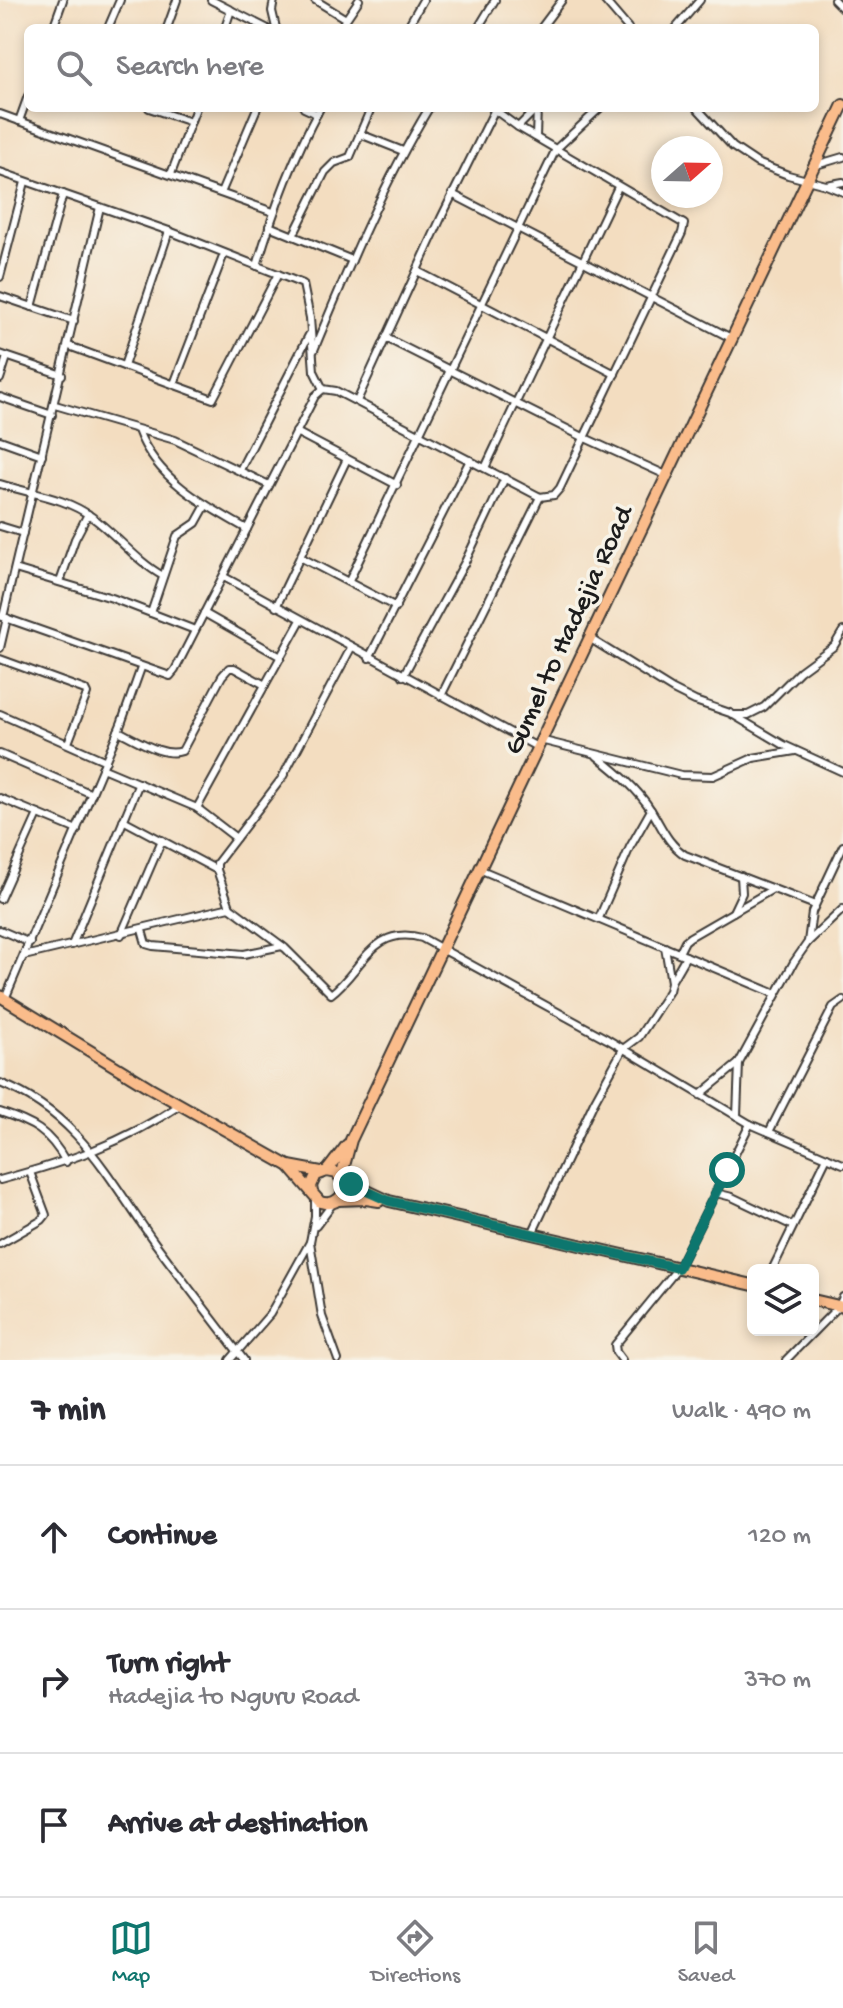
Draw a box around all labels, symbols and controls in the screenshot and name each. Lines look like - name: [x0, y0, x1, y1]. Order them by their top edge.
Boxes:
- search box: [24, 24, 819, 112]
- icon: search: [52, 46, 96, 90]
- text: Search here: [116, 51, 264, 86]
- north arrow: [651, 136, 723, 208]
- street label: Gumel to Hadejia Road: [498, 499, 643, 760]
- route start: [709, 1152, 745, 1188]
- route end: [333, 1166, 369, 1202]
- map controls: [747, 1264, 819, 1336]
- button: layers: [747, 1264, 819, 1336]
- text: 7 min: [32, 1392, 105, 1432]
- text: Walk · 490 m: [672, 1397, 811, 1428]
- icon: ahead: [32, 1515, 76, 1559]
- text: Continue: [108, 1520, 217, 1555]
- text: 120 m: [748, 1522, 811, 1553]
- text: Turn right: [108, 1648, 228, 1683]
- icon: right: [32, 1659, 76, 1703]
- text: 370 m: [745, 1666, 811, 1697]
- text: Hadejia to Nguru Road: [108, 1683, 358, 1714]
- icon: arrive: [32, 1803, 76, 1847]
- text: Arrive at destination: [108, 1808, 368, 1843]
- tab: Map: [109, 1916, 153, 1990]
- tab: Directions: [371, 1916, 460, 1990]
- tab: Saved: [678, 1916, 734, 1990]

